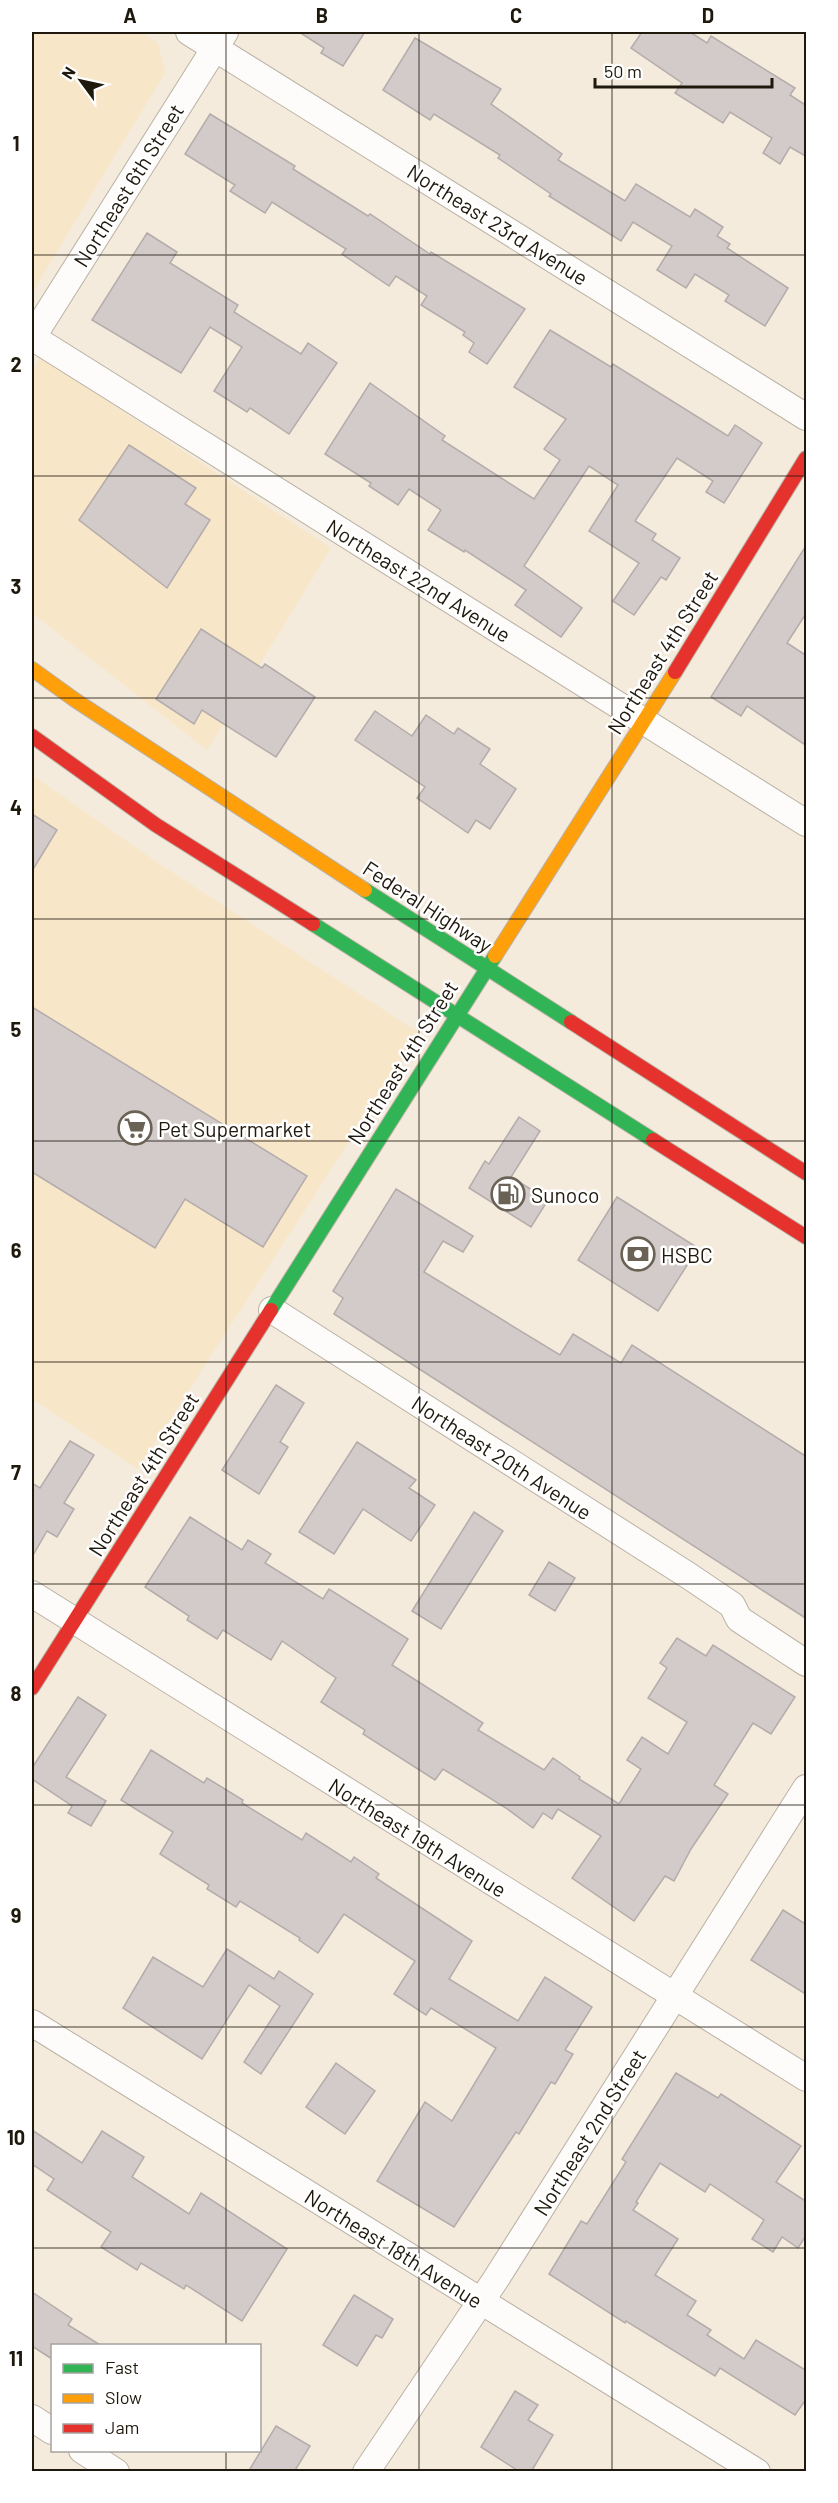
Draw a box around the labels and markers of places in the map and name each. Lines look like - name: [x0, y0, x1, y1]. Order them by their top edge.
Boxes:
- supermarket icon: Pet Supermarket: [117, 1110, 153, 1146]
- place label: Pet Supermarket: [158, 1116, 311, 1141]
- fuel station icon: Sunoco: [490, 1176, 526, 1212]
- place label: Sunoco: [531, 1182, 599, 1207]
- bank icon: HSBC: [620, 1236, 656, 1272]
- place label: HSBC: [661, 1242, 713, 1267]

